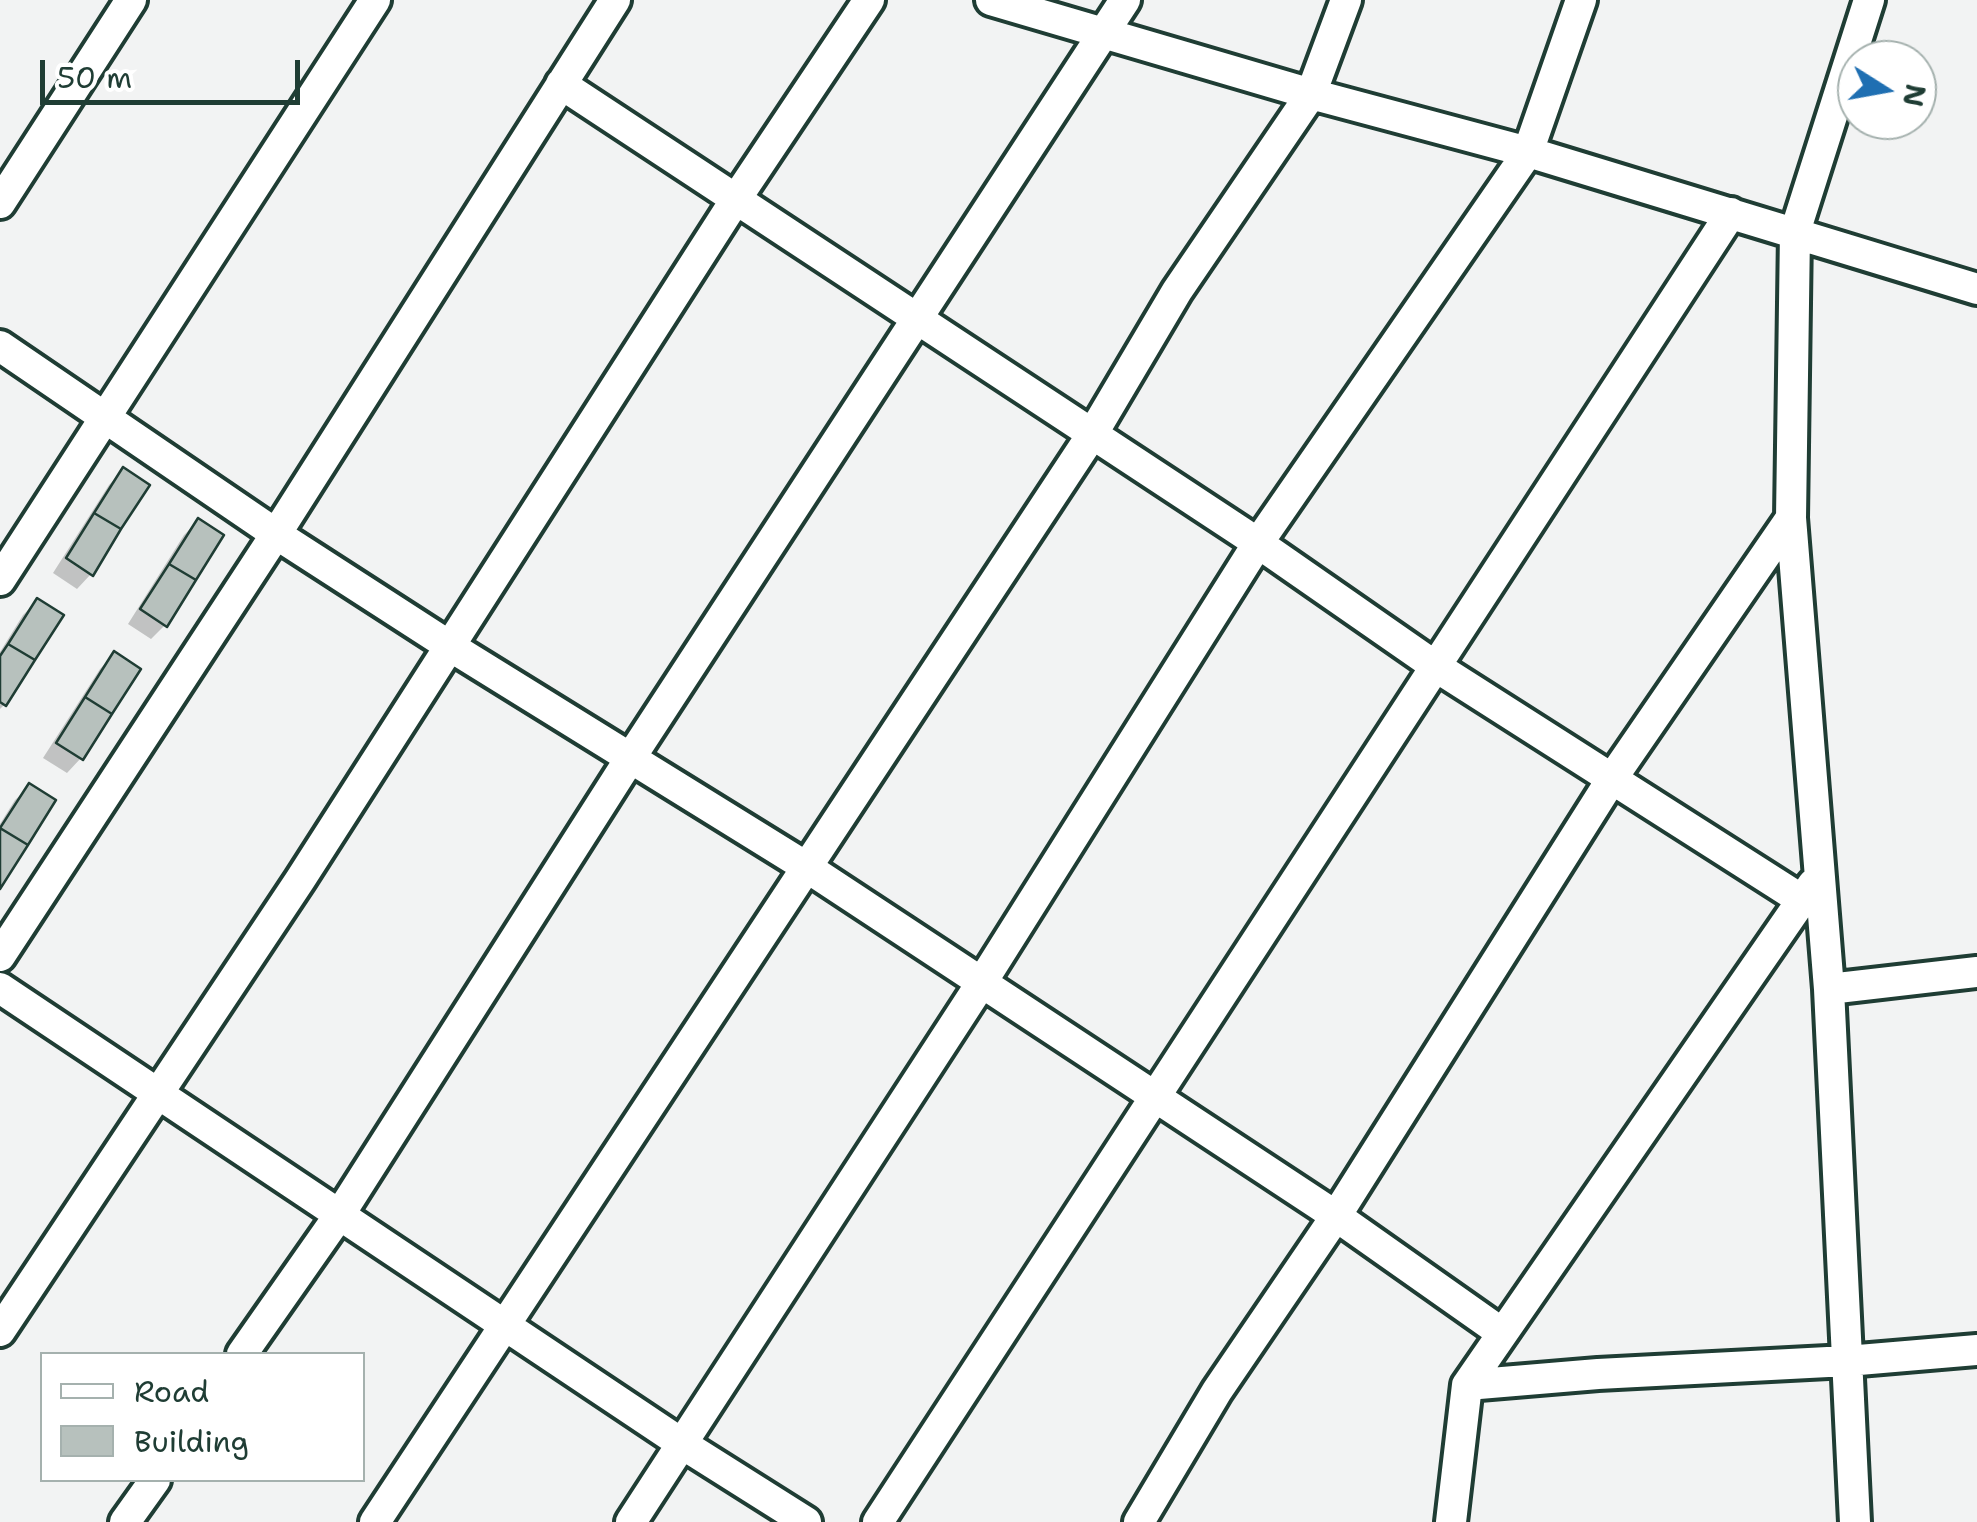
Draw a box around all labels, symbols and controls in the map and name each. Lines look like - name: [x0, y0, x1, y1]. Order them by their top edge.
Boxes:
- scale bar: [45, 40, 305, 102]
- north arrow: [1837, 40, 1937, 140]
- text: 50 m: [57, 57, 132, 98]
- text: N: [1894, 81, 1935, 110]
- legend: [40, 1352, 365, 1482]
- text: Road: [134, 1371, 209, 1412]
- text: Building: [134, 1421, 249, 1462]

